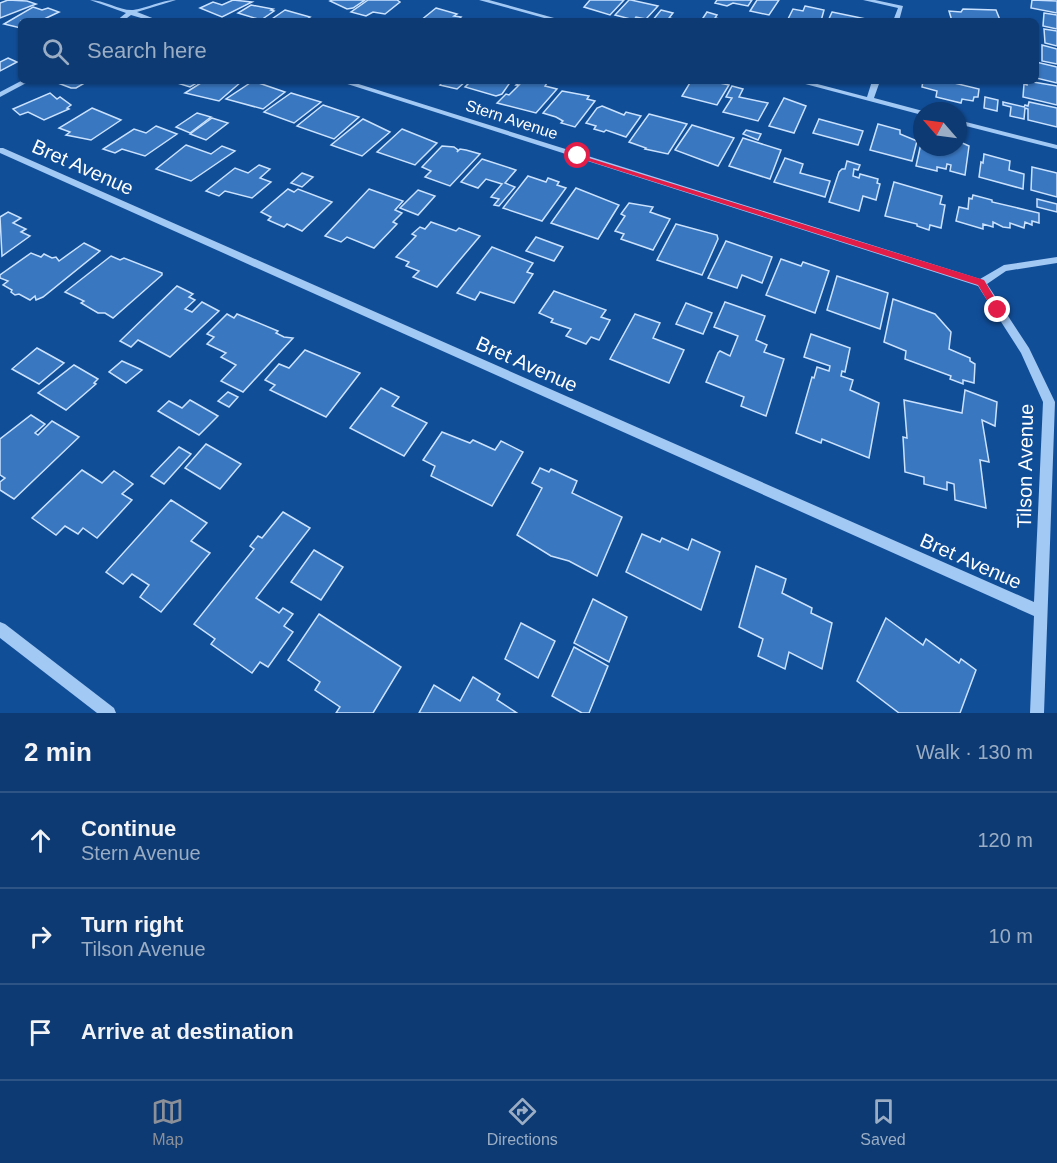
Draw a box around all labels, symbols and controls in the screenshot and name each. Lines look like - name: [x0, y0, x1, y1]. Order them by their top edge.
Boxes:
- search box: [18, 18, 1039, 84]
- icon: search: [39, 35, 72, 68]
- text: Search here: [87, 38, 207, 63]
- street label: Stern Avenue: [464, 97, 560, 142]
- north arrow: [913, 102, 967, 156]
- street label: Bret Avenue: [29, 135, 137, 199]
- route start: [564, 142, 590, 168]
- route end: [984, 296, 1010, 322]
- street label: Bret Avenue: [473, 332, 581, 396]
- street label: Tilson Avenue: [1013, 404, 1037, 528]
- street label: Bret Avenue: [917, 529, 1025, 593]
- text: 2 min: [24, 737, 92, 767]
- text: Walk · 130 m: [916, 741, 1033, 763]
- text: Continue: [81, 816, 176, 841]
- icon: ahead: [24, 824, 57, 857]
- text: 120 m: [977, 829, 1033, 851]
- text: Stern Avenue: [81, 842, 201, 864]
- text: Turn right: [81, 912, 183, 937]
- icon: right: [24, 920, 57, 953]
- text: 10 m: [989, 925, 1033, 947]
- text: Tilson Avenue: [81, 938, 206, 960]
- icon: arrive: [24, 1016, 57, 1049]
- text: Arrive at destination: [81, 1019, 294, 1044]
- tab: Map: [151, 1095, 184, 1149]
- tab: Directions: [487, 1095, 558, 1149]
- tab: Saved: [860, 1095, 906, 1149]

